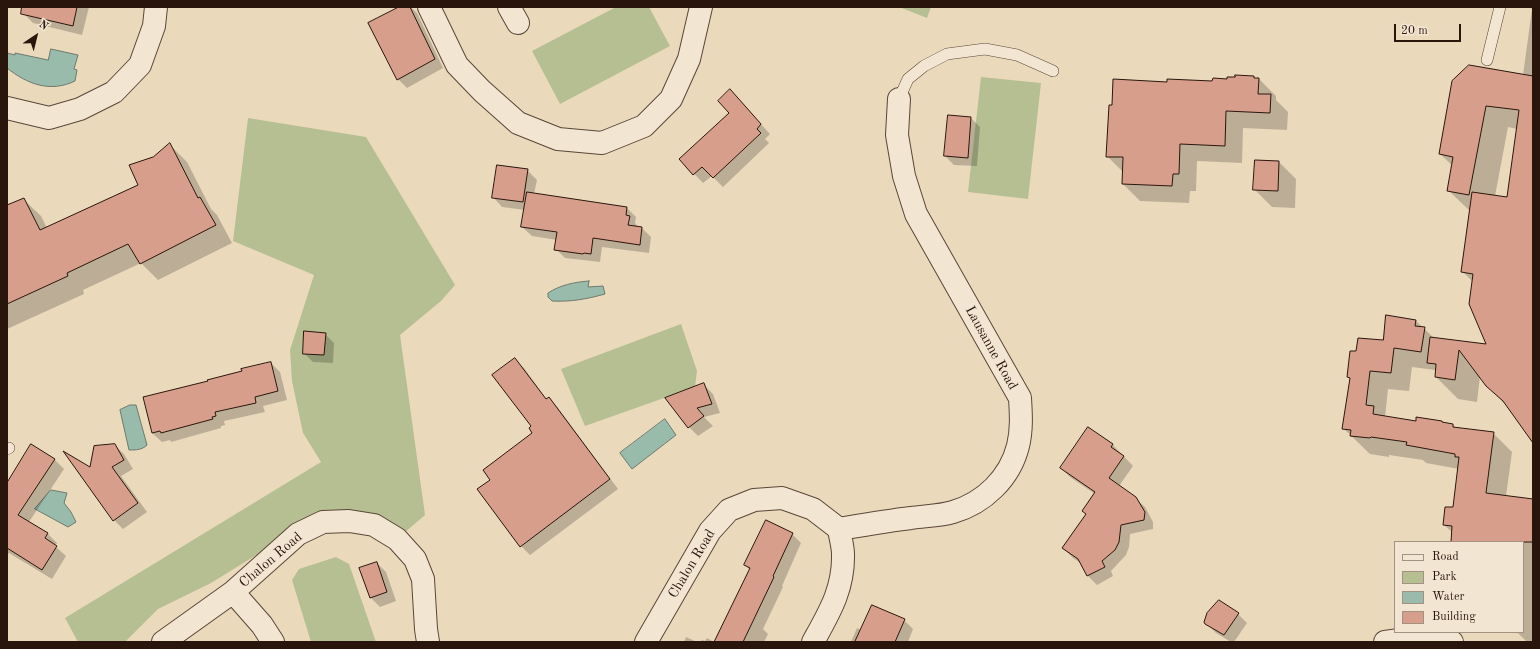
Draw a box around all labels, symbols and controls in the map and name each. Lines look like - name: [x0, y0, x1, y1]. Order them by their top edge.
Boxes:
- north arrow: [16, 16, 56, 56]
- scale bar: [1396, 16, 1463, 42]
- text: N: [37, 19, 50, 33]
- text: 20 m: [1401, 25, 1428, 37]
- street label: Lausanne Road: [961, 303, 1021, 393]
- street label: Chalon Road: [665, 527, 719, 601]
- street label: Chalon Road: [236, 529, 306, 591]
- legend: [1394, 541, 1524, 633]
- text: Road: [1432, 551, 1459, 563]
- text: Park: [1432, 571, 1457, 583]
- text: Water: [1432, 591, 1464, 603]
- text: Building: [1432, 611, 1476, 623]

